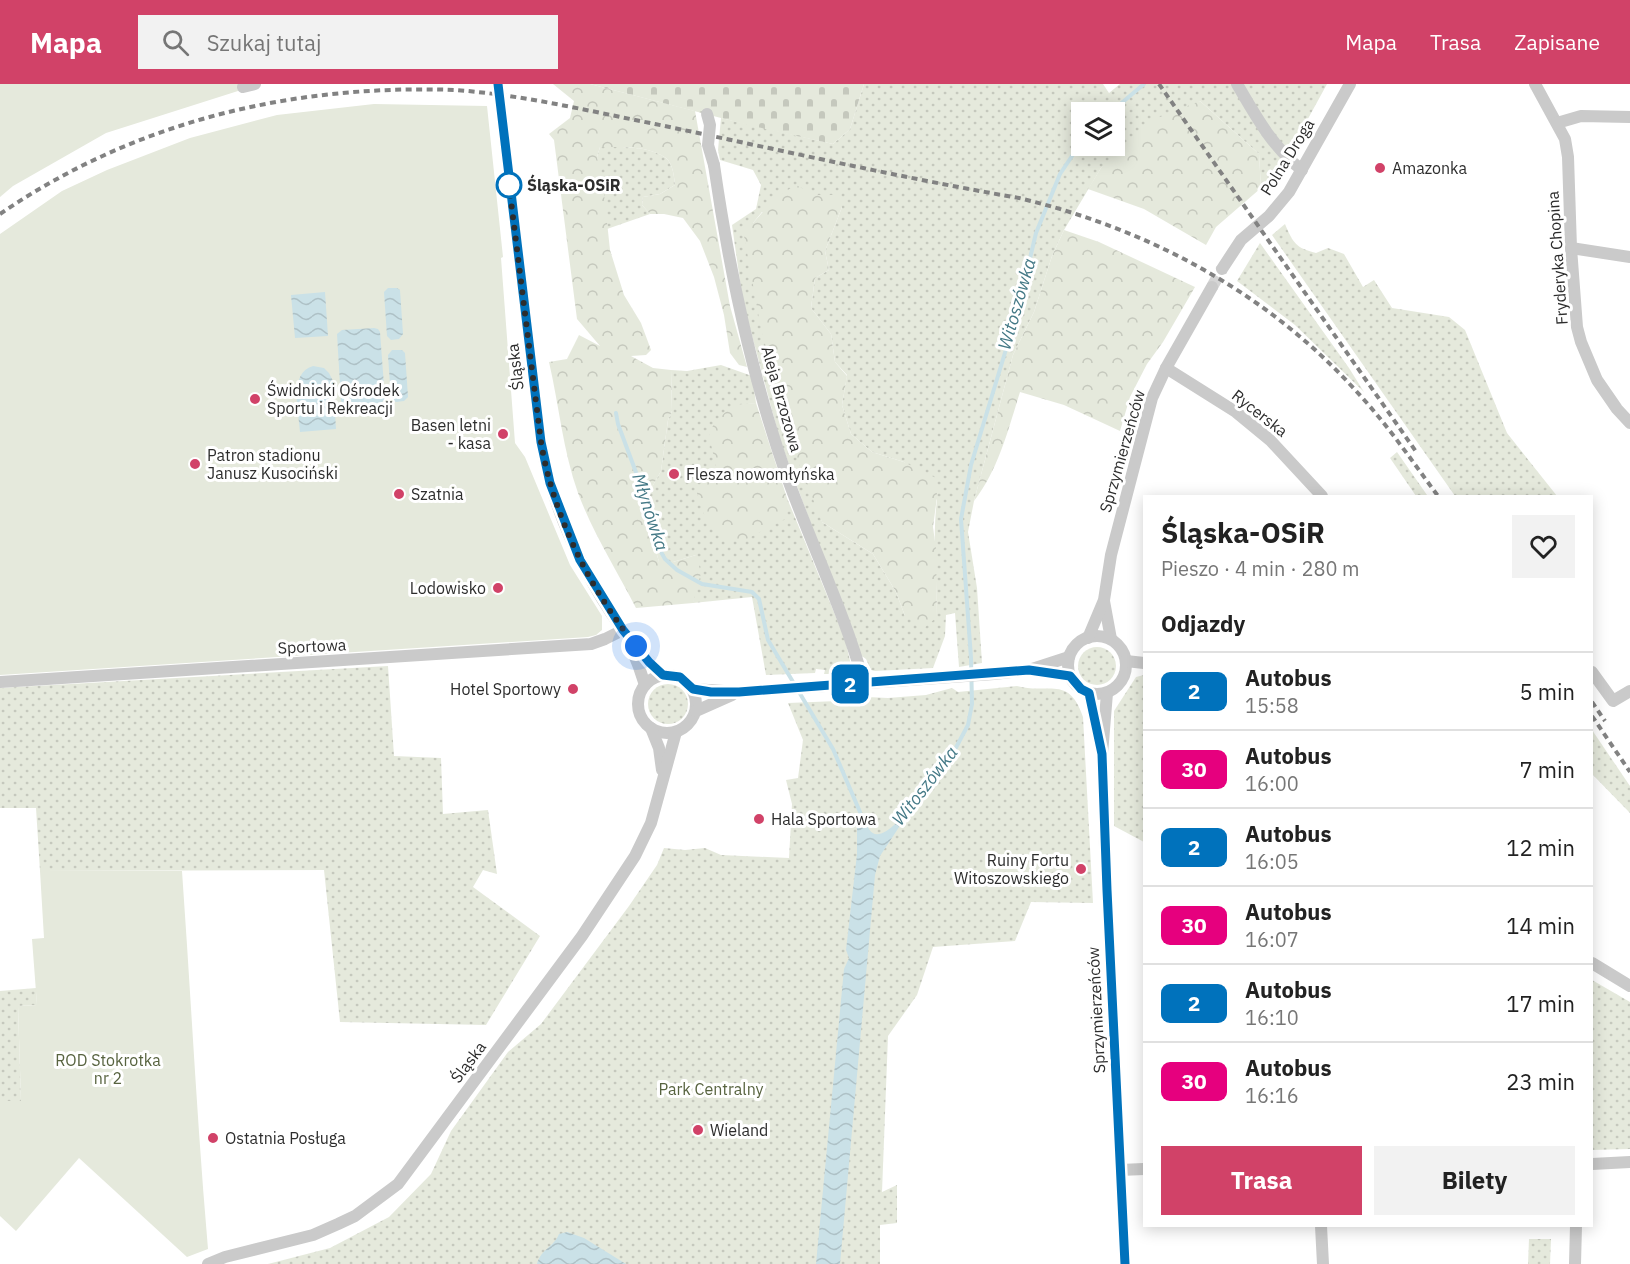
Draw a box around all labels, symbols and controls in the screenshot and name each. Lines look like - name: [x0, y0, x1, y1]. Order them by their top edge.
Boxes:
- search box: [138, 15, 558, 69]
- text: Mapa: [30, 24, 102, 61]
- icon: search: [159, 26, 192, 59]
- text: Szukaj tutaj: [207, 28, 321, 57]
- text: Mapa: [1345, 28, 1397, 56]
- text: Trasa: [1430, 28, 1481, 56]
- text: Zapisane: [1514, 28, 1600, 56]
- map controls: [1071, 102, 1125, 156]
- button: layers: [1071, 102, 1125, 156]
- street label: Polna Droga: [1256, 115, 1319, 199]
- place label: Amazonka: [1392, 158, 1467, 178]
- marker: Amazonka: [1373, 161, 1387, 175]
- marker: Śląska-OSiR: [496, 172, 522, 198]
- place label: Śląska-OSiR: [527, 174, 621, 195]
- street label: Fryderyka Chopina: [1542, 190, 1572, 326]
- water label: Witoszówka: [992, 255, 1041, 352]
- street label: Śląska: [501, 342, 528, 392]
- street label: Aleja Brzozowa: [757, 344, 807, 455]
- place label: Świdnicki Ośrodek Sportu i Rekreacji: [267, 379, 400, 418]
- street label: Rycerska: [1228, 385, 1292, 441]
- street label: Sprzymierzeńców: [1095, 387, 1149, 515]
- marker: Świdnicki Ośrodek Sportu i Rekreacji: [248, 392, 262, 406]
- place label: Basen letni - kasa: [411, 415, 491, 453]
- marker: Basen letni - kasa: [496, 427, 510, 441]
- place label: Patron stadionu Janusz Kusociński: [207, 445, 338, 483]
- marker: Patron stadionu Janusz Kusociński: [188, 457, 202, 471]
- place label: Flesza nowomłyńska: [686, 464, 835, 484]
- marker: Flesza nowomłyńska: [667, 467, 681, 481]
- water label: Młynówka: [627, 470, 674, 553]
- place label: Szatnia: [411, 484, 464, 504]
- marker: Szatnia: [392, 487, 406, 501]
- text: Śląska-OSiR: [1161, 514, 1325, 551]
- button: heart: [1512, 515, 1575, 578]
- text: Pieszo · 4 min · 280 m: [1161, 555, 1360, 582]
- place label: Lodowisko: [410, 578, 486, 598]
- marker: Lodowisko: [491, 581, 505, 595]
- text: Odjazdy: [1161, 609, 1245, 638]
- your location: [621, 631, 651, 661]
- street label: Sportowa: [277, 634, 347, 658]
- text: Autobus: [1245, 663, 1332, 692]
- line badge: 2: [830, 664, 870, 704]
- text: 2: [844, 670, 856, 698]
- text: 2: [1188, 677, 1200, 705]
- text: 5 min: [1519, 677, 1575, 706]
- place label: Hotel Sportowy: [450, 679, 561, 699]
- marker: Hotel Sportowy: [566, 682, 580, 696]
- text: 15:58: [1245, 692, 1299, 719]
- water label: Witoszówka: [886, 741, 963, 830]
- text: Autobus: [1245, 741, 1332, 770]
- text: 30: [1181, 755, 1207, 783]
- text: 7 min: [1519, 755, 1575, 784]
- text: 16:00: [1245, 770, 1299, 797]
- place label: Hala Sportowa: [771, 809, 877, 829]
- marker: Hala Sportowa: [752, 812, 766, 826]
- text: Autobus: [1245, 819, 1332, 848]
- text: 2: [1188, 833, 1200, 861]
- text: 12 min: [1506, 833, 1575, 862]
- text: 16:05: [1245, 848, 1299, 875]
- place label: Ruiny Fortu Witoszowskiego: [954, 850, 1069, 888]
- marker: Ruiny Fortu Witoszowskiego: [1074, 862, 1088, 876]
- text: Autobus: [1245, 897, 1332, 926]
- text: 30: [1181, 911, 1207, 939]
- text: 14 min: [1506, 911, 1575, 940]
- text: 16:07: [1245, 926, 1299, 953]
- street label: Sprzymierzeńców: [1083, 946, 1109, 1074]
- text: Autobus: [1245, 975, 1332, 1004]
- text: 2: [1188, 989, 1200, 1017]
- text: 17 min: [1506, 989, 1575, 1018]
- text: 16:10: [1245, 1004, 1299, 1031]
- street label: Śląska: [445, 1036, 490, 1087]
- park label: ROD Stokrotka nr 2: [55, 1050, 161, 1088]
- text: Autobus: [1245, 1053, 1332, 1082]
- text: 30: [1181, 1067, 1207, 1095]
- text: 23 min: [1506, 1067, 1575, 1096]
- park label: Park Centralny: [658, 1079, 764, 1099]
- text: 16:16: [1245, 1082, 1299, 1109]
- place label: Wieland: [710, 1120, 768, 1140]
- marker: Wieland: [691, 1123, 705, 1137]
- place label: Ostatnia Posługa: [225, 1128, 346, 1148]
- marker: Ostatnia Posługa: [206, 1131, 220, 1145]
- button: Trasa: [1161, 1146, 1362, 1215]
- button: Bilety: [1374, 1146, 1575, 1215]

